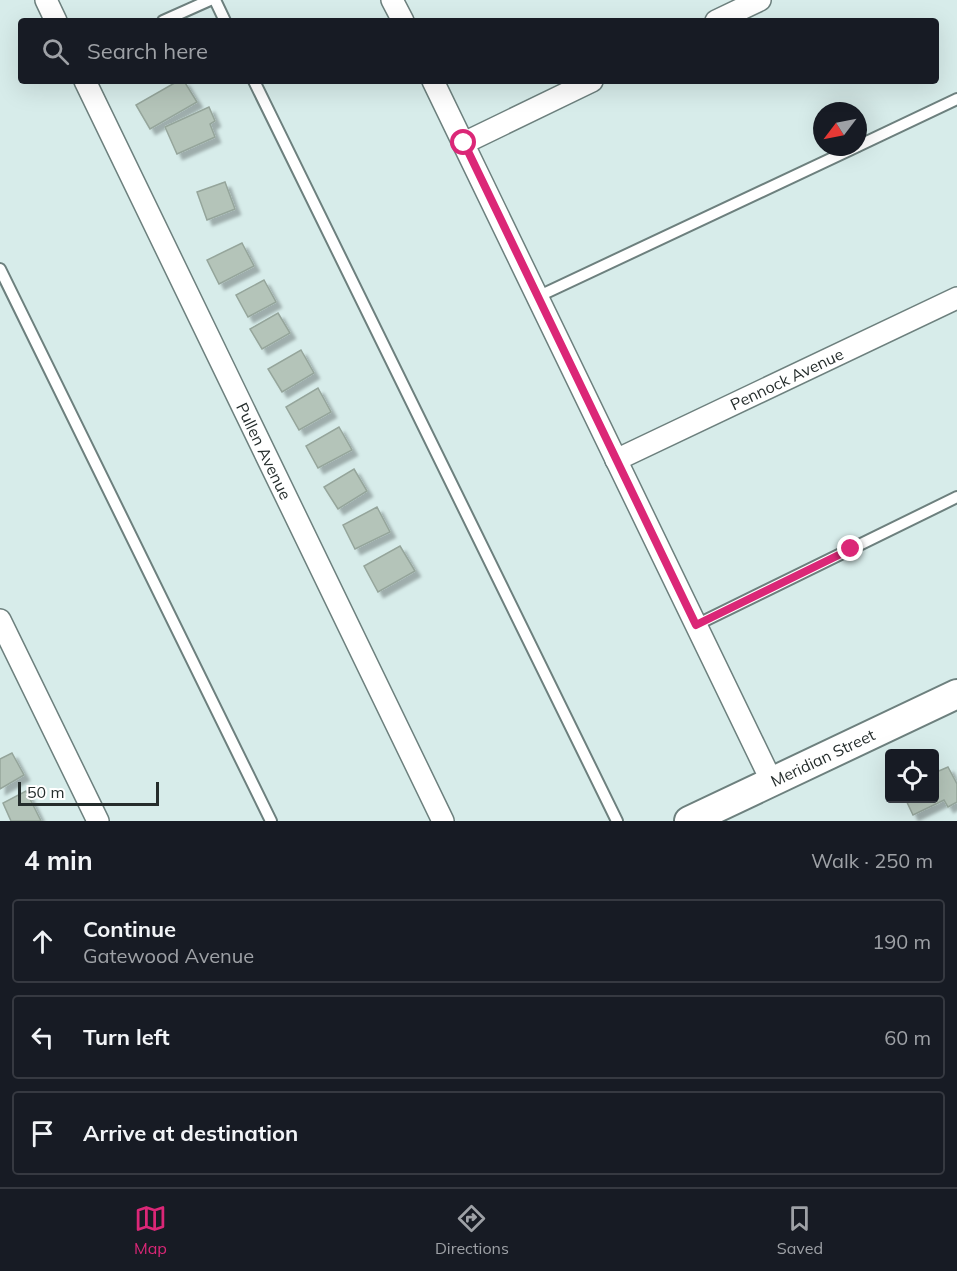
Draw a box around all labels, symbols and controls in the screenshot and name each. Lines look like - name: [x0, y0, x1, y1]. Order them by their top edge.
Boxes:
- search box: [18, 18, 939, 84]
- icon: search: [39, 35, 72, 68]
- text: Search here: [87, 37, 208, 65]
- north arrow: [813, 102, 867, 156]
- route start: [450, 129, 476, 155]
- street label: Pennock Avenue: [727, 344, 846, 414]
- street label: Pullen Avenue: [232, 399, 296, 503]
- route end: [837, 535, 863, 561]
- street label: Meridian Street: [767, 724, 878, 791]
- map controls: [885, 749, 939, 803]
- button: locate: [885, 749, 939, 803]
- scale bar: [18, 779, 159, 806]
- text: 50 m: [27, 782, 64, 802]
- text: 4 min: [24, 844, 93, 877]
- text: Walk · 250 m: [811, 848, 933, 873]
- text: Continue: [83, 915, 176, 943]
- icon: ahead: [26, 925, 59, 958]
- text: 190 m: [872, 929, 931, 954]
- text: Gatewood Avenue: [83, 943, 254, 968]
- icon: left: [26, 1021, 59, 1054]
- text: Turn left: [83, 1023, 170, 1051]
- text: 60 m: [884, 1025, 931, 1050]
- icon: arrive: [26, 1117, 59, 1150]
- text: Arrive at destination: [83, 1119, 298, 1147]
- tab: Map: [134, 1202, 167, 1258]
- tab: Directions: [435, 1202, 509, 1258]
- tab: Saved: [777, 1202, 823, 1258]

